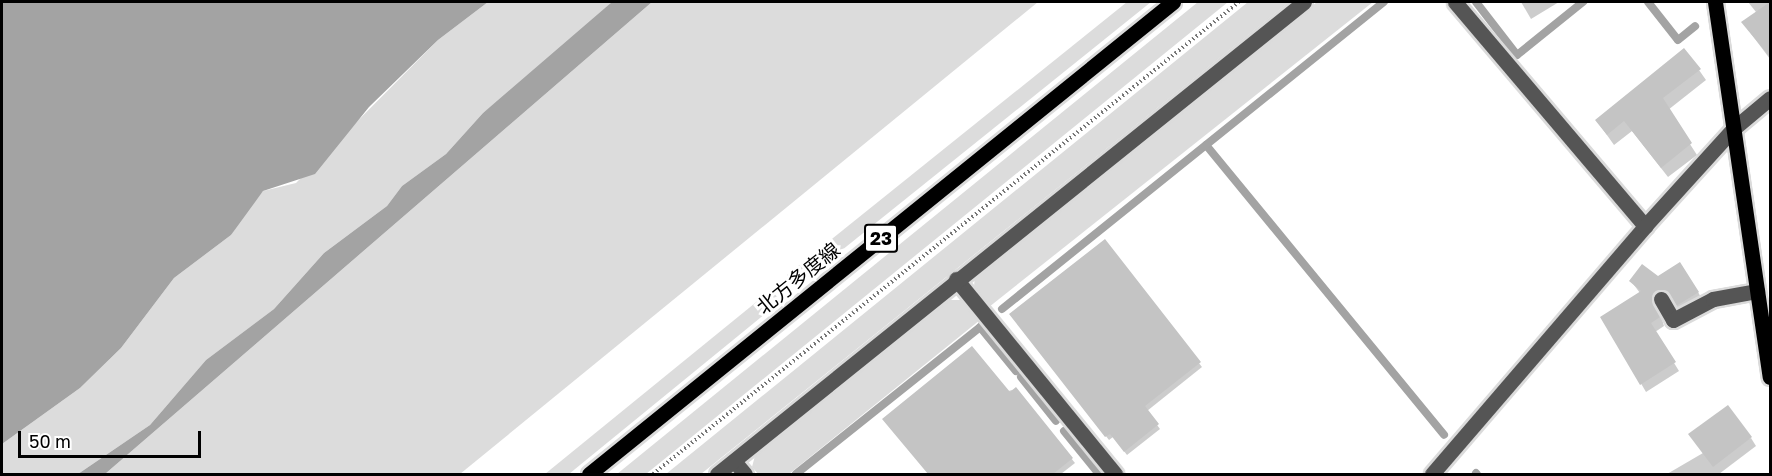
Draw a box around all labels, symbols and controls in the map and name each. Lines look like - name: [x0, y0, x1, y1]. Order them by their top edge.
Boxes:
- road number: 23: [863, 223, 899, 253]
- street label: 北方多度線: [752, 237, 844, 319]
- scale bar: [21, 419, 204, 457]
- text: 50 m: [29, 430, 71, 452]

